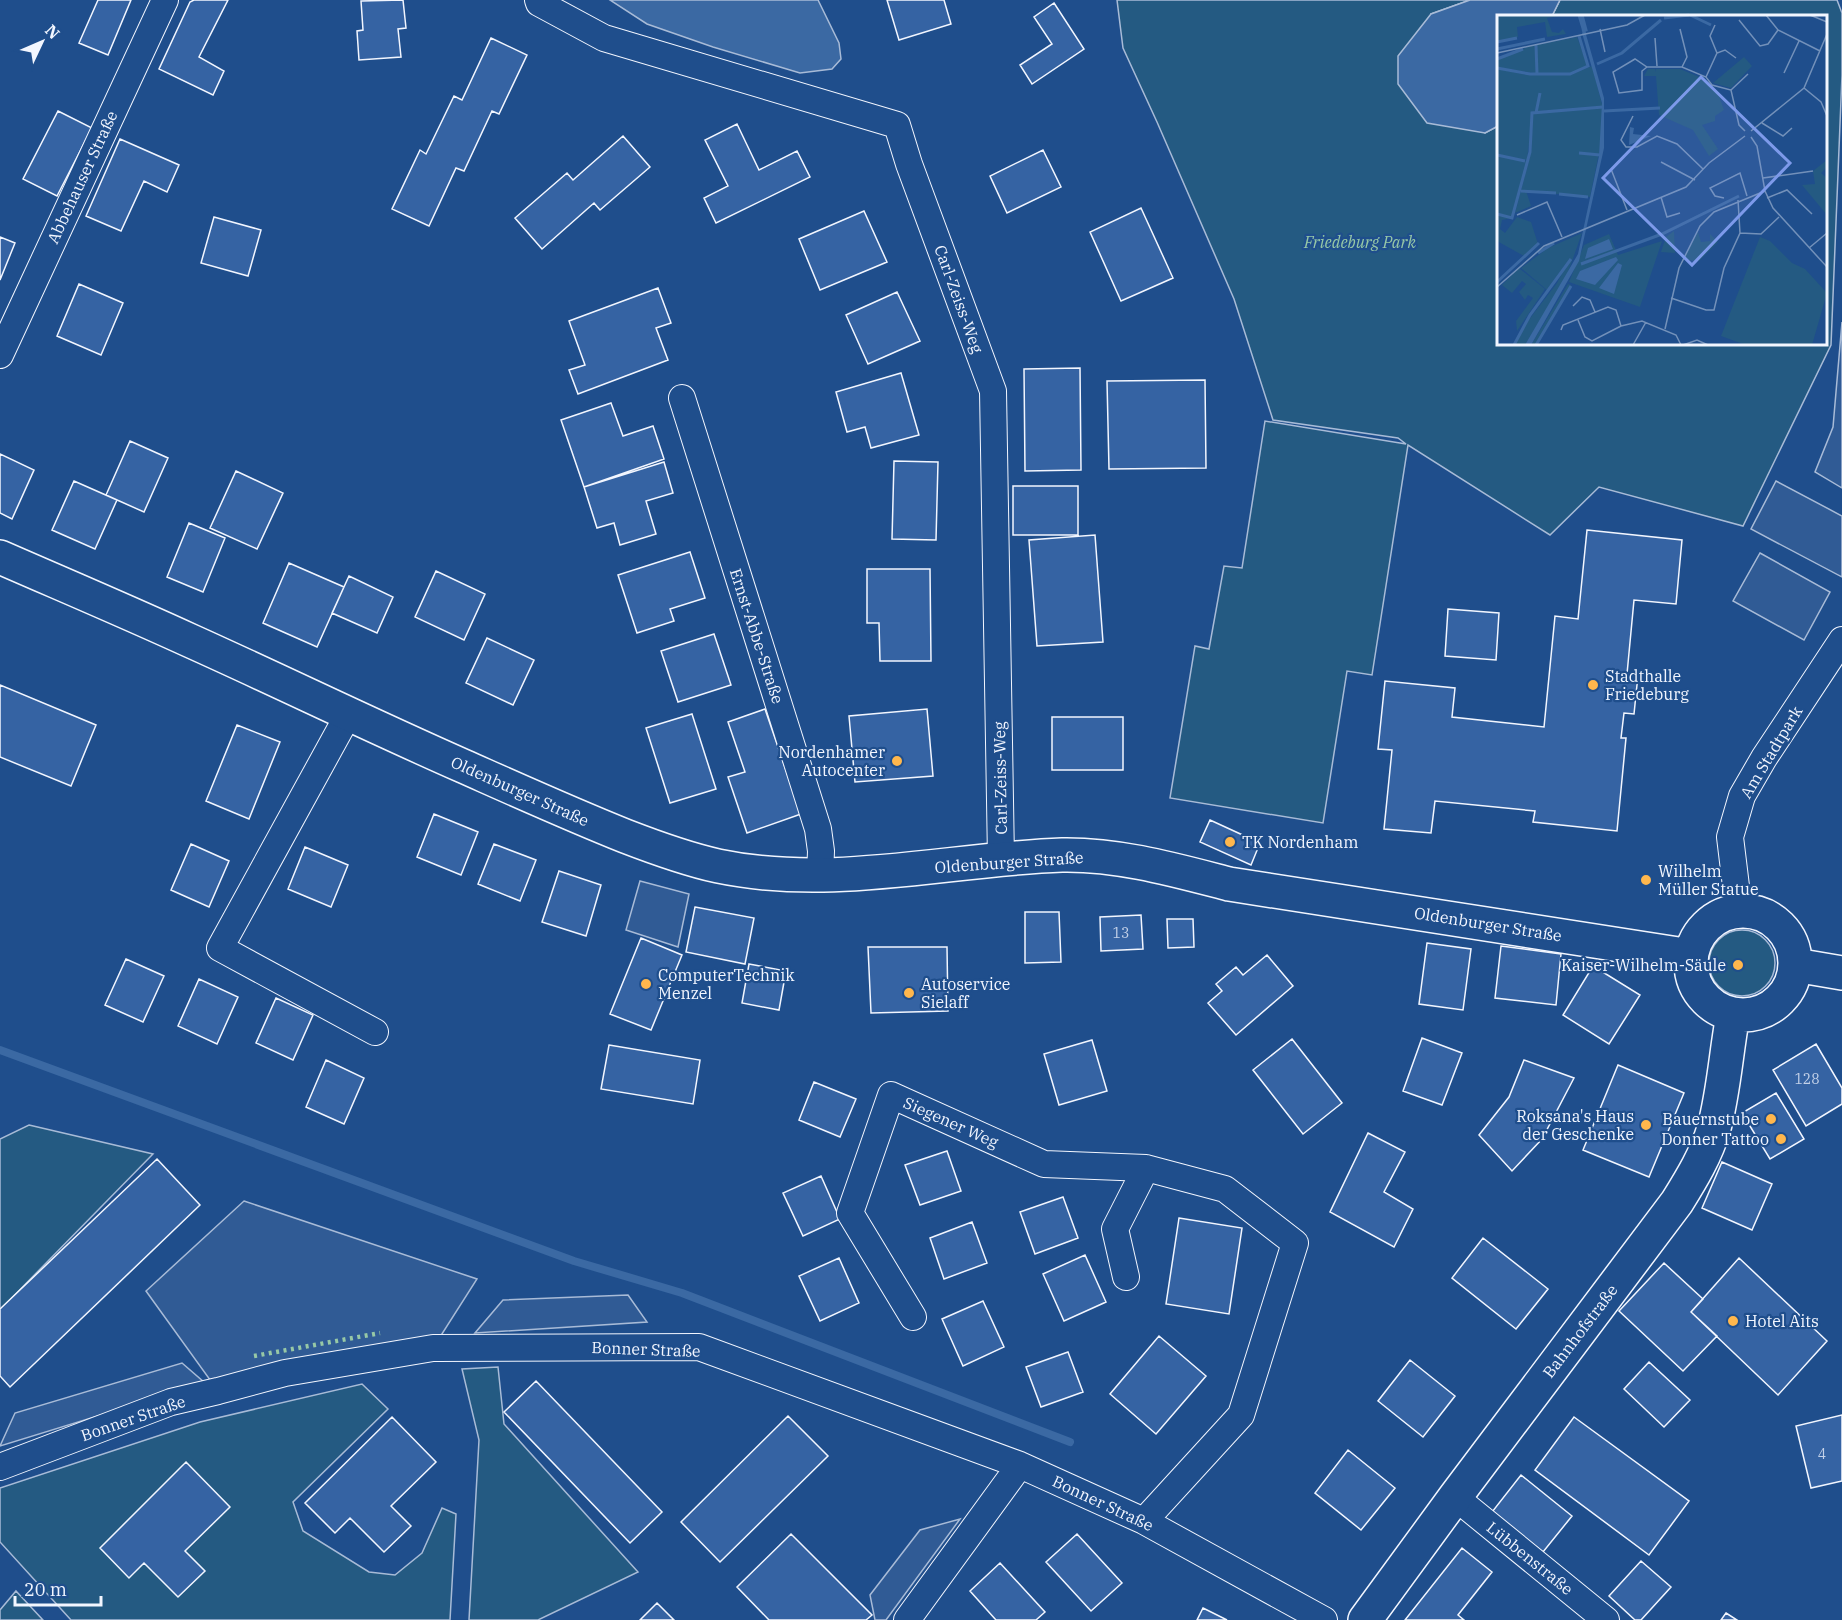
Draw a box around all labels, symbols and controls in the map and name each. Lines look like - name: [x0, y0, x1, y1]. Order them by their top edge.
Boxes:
- north arrow: [12, 12, 72, 72]
- inset map: [1497, 15, 1827, 345]
- text: N: [41, 20, 64, 43]
- street label: Abbehauser Straße: [42, 107, 122, 247]
- park label: Friedeburg Park: [1303, 232, 1417, 252]
- street label: Carl-Zeiss-Weg: [930, 242, 988, 356]
- street label: Ernst-Abbe-Straße: [726, 566, 788, 706]
- place label: Stadthalle Friedeburg: [1605, 666, 1689, 704]
- marker: Stadthalle Friedeburg: [1586, 678, 1600, 692]
- street label: Am Stadtpark: [1736, 702, 1807, 802]
- street label: Carl-Zeiss-Weg: [989, 721, 1011, 835]
- place label: Nordenhamer Autocenter: [778, 742, 885, 780]
- street label: Oldenburger Straße: [448, 752, 592, 830]
- marker: Nordenhamer Autocenter: [890, 754, 904, 768]
- place label: TK Nordenham: [1242, 832, 1358, 852]
- marker: TK Nordenham: [1223, 835, 1237, 849]
- street label: Oldenburger Straße: [934, 847, 1084, 877]
- place label: Wilhelm Müller Statue: [1658, 861, 1759, 899]
- marker: Wilhelm Müller Statue: [1639, 873, 1653, 887]
- street label: Oldenburger Straße: [1413, 902, 1563, 946]
- house number: 13: [1113, 924, 1129, 942]
- place label: Kaiser-Wilhelm-Säule: [1561, 955, 1726, 975]
- marker: Kaiser-Wilhelm-Säule: [1731, 958, 1745, 972]
- place label: ComputerTechnik Menzel: [658, 965, 795, 1003]
- place label: Autoservice Sielaff: [921, 974, 1010, 1012]
- marker: ComputerTechnik Menzel: [639, 977, 653, 991]
- marker: Autoservice Sielaff: [902, 986, 916, 1000]
- house number: 128: [1794, 1070, 1820, 1088]
- street label: Siegener Weg: [900, 1092, 1002, 1152]
- place label: Roksana's Haus der Geschenke: [1516, 1106, 1634, 1144]
- place label: Bauernstube: [1662, 1109, 1759, 1129]
- marker: Bauernstube: [1764, 1112, 1778, 1126]
- marker: Roksana's Haus der Geschenke: [1639, 1118, 1653, 1132]
- place label: Donner Tattoo: [1661, 1129, 1769, 1149]
- marker: Donner Tattoo: [1774, 1132, 1788, 1146]
- street label: Bahnhofstraße: [1538, 1280, 1622, 1382]
- place label: Hotel Aits: [1745, 1311, 1819, 1331]
- marker: Hotel Aits: [1726, 1314, 1740, 1328]
- street label: Bonner Straße: [591, 1337, 701, 1361]
- street label: Bonner Straße: [78, 1391, 188, 1445]
- house number: 4: [1818, 1445, 1826, 1463]
- street label: Bonner Straße: [1049, 1471, 1157, 1535]
- street label: Lübbenstraße: [1483, 1517, 1577, 1599]
- scale bar: [15, 1569, 100, 1607]
- text: 20 m: [24, 1578, 67, 1601]

